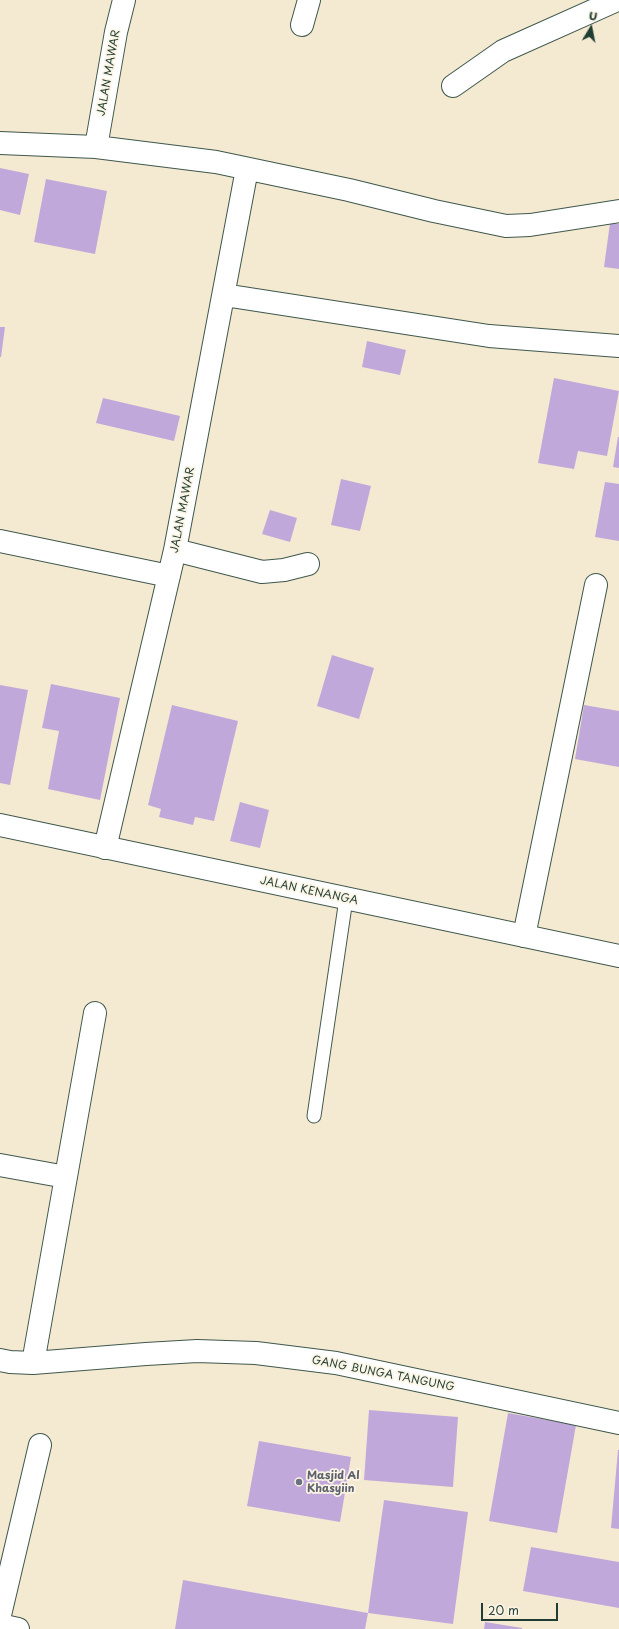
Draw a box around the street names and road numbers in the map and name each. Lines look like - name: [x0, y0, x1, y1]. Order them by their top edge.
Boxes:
- street label: JALAN MAWAR: [95, 29, 123, 117]
- street label: JALAN MAWAR: [168, 466, 198, 554]
- street label: JALAN KENANGA: [259, 874, 359, 908]
- street label: GANG BUNGA TANGUNG: [311, 1354, 455, 1394]

